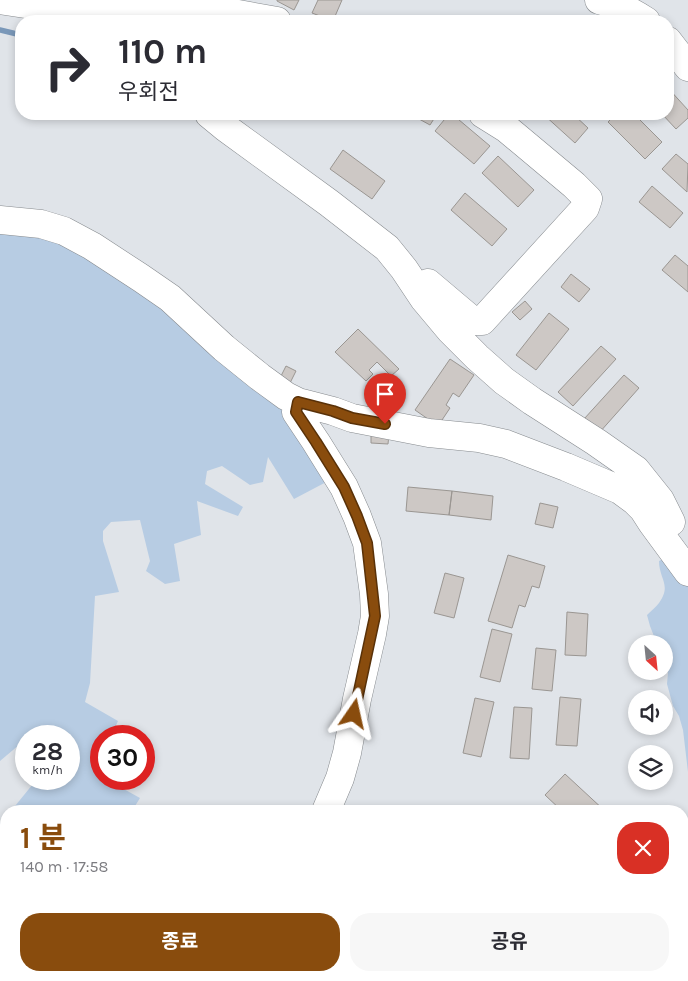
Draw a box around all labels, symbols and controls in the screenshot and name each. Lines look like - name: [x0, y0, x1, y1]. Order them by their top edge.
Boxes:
- text: 110 m: [118, 31, 207, 72]
- icon: right: [35, 35, 100, 100]
- text: 우회전: [118, 79, 179, 105]
- pin: [364, 373, 406, 424]
- icon: arrive: [371, 380, 399, 408]
- north arrow: [628, 635, 672, 680]
- map controls: [628, 635, 673, 790]
- position arrow: [327, 687, 379, 739]
- button: sound: [628, 690, 673, 735]
- speed limit sign: 30: [90, 725, 155, 790]
- text: 28: [32, 737, 63, 766]
- button: layers: [628, 745, 673, 790]
- text: km/h: [32, 763, 63, 777]
- text: 1 분: [20, 820, 66, 856]
- button: close: [617, 822, 669, 874]
- text: 140 m · 17:58: [20, 857, 108, 876]
- button: 종료: [20, 913, 340, 971]
- button: 공유: [350, 913, 669, 971]

